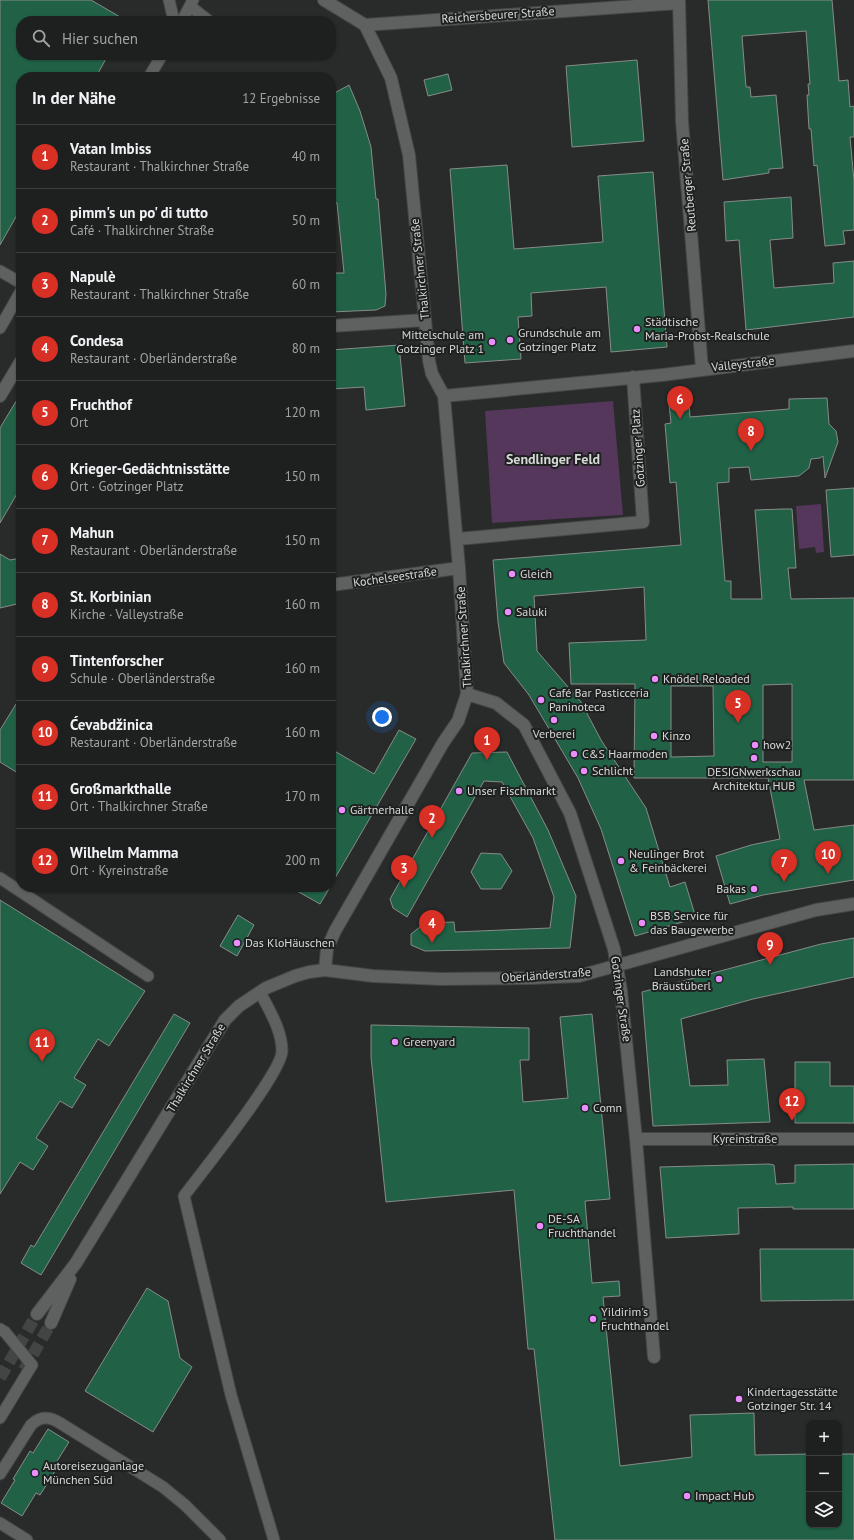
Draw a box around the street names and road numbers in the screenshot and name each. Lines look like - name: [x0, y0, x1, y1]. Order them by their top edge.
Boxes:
- street label: Reichersbeurer Straße: [441, 3, 555, 26]
- street label: Reutberger Straße: [676, 138, 699, 232]
- street label: Thalkirchner Straße: [407, 218, 432, 320]
- street label: Valleystraße: [710, 353, 775, 374]
- street label: Gotzinger Platz: [627, 408, 648, 488]
- street label: Kochelseestraße: [352, 563, 438, 590]
- street label: Thalkirchner Straße: [452, 586, 475, 688]
- street label: Gotzinger Straße: [608, 955, 635, 1043]
- street label: Oberländerstraße: [501, 964, 591, 985]
- street label: Thalkirchner Straße: [163, 1020, 228, 1115]
- street label: Kyreinstraße: [713, 1131, 777, 1146]

